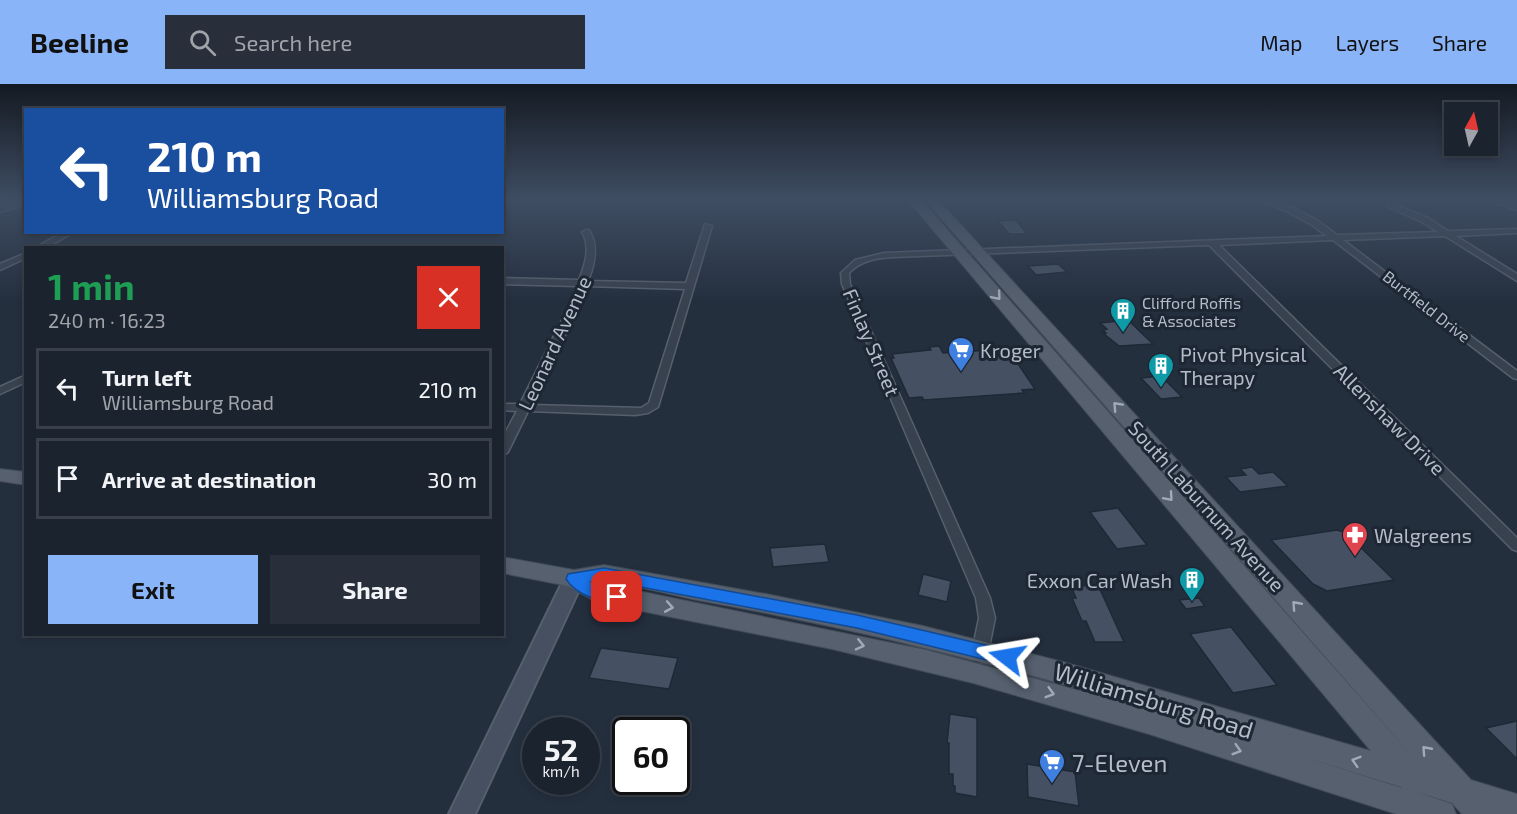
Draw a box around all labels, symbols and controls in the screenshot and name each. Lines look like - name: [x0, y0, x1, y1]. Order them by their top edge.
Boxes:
- search box: [165, 15, 585, 69]
- text: Beeline: [30, 25, 129, 59]
- icon: search: [186, 26, 219, 59]
- text: Search here: [234, 29, 352, 55]
- text: Map: [1260, 30, 1302, 55]
- text: Layers: [1335, 30, 1399, 55]
- text: Share: [1432, 30, 1487, 55]
- north arrow: [1444, 102, 1498, 156]
- map controls: [1444, 102, 1498, 156]
- text: 210 m: [147, 130, 262, 180]
- icon: left: [48, 132, 126, 210]
- text: Williamsburg Road: [147, 181, 379, 213]
- text: 1 min: [48, 264, 135, 307]
- button: close: [417, 266, 480, 329]
- street label: Burtfield Drive: [1380, 266, 1474, 346]
- street label: Leonard Avenue: [512, 272, 596, 414]
- street label: Finlay Street: [839, 285, 906, 400]
- one-way arrow: [989, 289, 1000, 300]
- place label: Clifford Roffis & Associates: [1142, 293, 1241, 330]
- building icon: Clifford Roffis & Associates: [1108, 296, 1138, 334]
- text: 240 m · 16:23: [48, 308, 166, 332]
- supermarket icon: Kroger: [946, 335, 976, 373]
- place label: Kroger: [980, 338, 1041, 362]
- place label: Pivot Physical Therapy: [1180, 342, 1307, 389]
- building icon: Pivot Physical Therapy: [1146, 351, 1176, 389]
- street label: Allenshaw Drive: [1329, 358, 1451, 480]
- text: Turn left: [102, 364, 191, 390]
- icon: left: [51, 372, 84, 405]
- text: 210 m: [418, 376, 477, 402]
- text: Williamsburg Road: [102, 390, 274, 414]
- one-way arrow: [1113, 402, 1124, 413]
- street label: South Laburnum Avenue: [1124, 416, 1290, 596]
- icon: arrive: [51, 462, 84, 495]
- text: Arrive at destination: [102, 466, 316, 492]
- text: 30 m: [427, 466, 477, 492]
- one-way arrow: [1162, 490, 1173, 501]
- pharmacy icon: Walgreens: [1340, 520, 1370, 558]
- place label: Walgreens: [1374, 523, 1472, 547]
- button: Exit: [48, 555, 258, 624]
- button: Share: [270, 555, 480, 624]
- building icon: Exxon Car Wash: [1177, 565, 1207, 603]
- place label: Exxon Car Wash: [1027, 568, 1172, 592]
- pin: [591, 571, 642, 622]
- icon: arrive: [600, 580, 633, 613]
- one-way arrow: [664, 600, 674, 613]
- one-way arrow: [1292, 601, 1303, 612]
- position arrow: [975, 625, 1039, 689]
- one-way arrow: [855, 637, 865, 650]
- street label: Williamsburg Road: [1051, 656, 1257, 744]
- one-way arrow: [1045, 686, 1055, 699]
- speed limit sign: 60: [612, 717, 690, 795]
- text: 52: [544, 731, 578, 767]
- one-way arrow: [1231, 743, 1242, 756]
- one-way arrow: [1422, 746, 1433, 757]
- supermarket icon: 7-Eleven: [1037, 747, 1067, 785]
- place label: 7-Eleven: [1072, 748, 1167, 777]
- one-way arrow: [1351, 756, 1362, 768]
- text: km/h: [542, 762, 580, 780]

